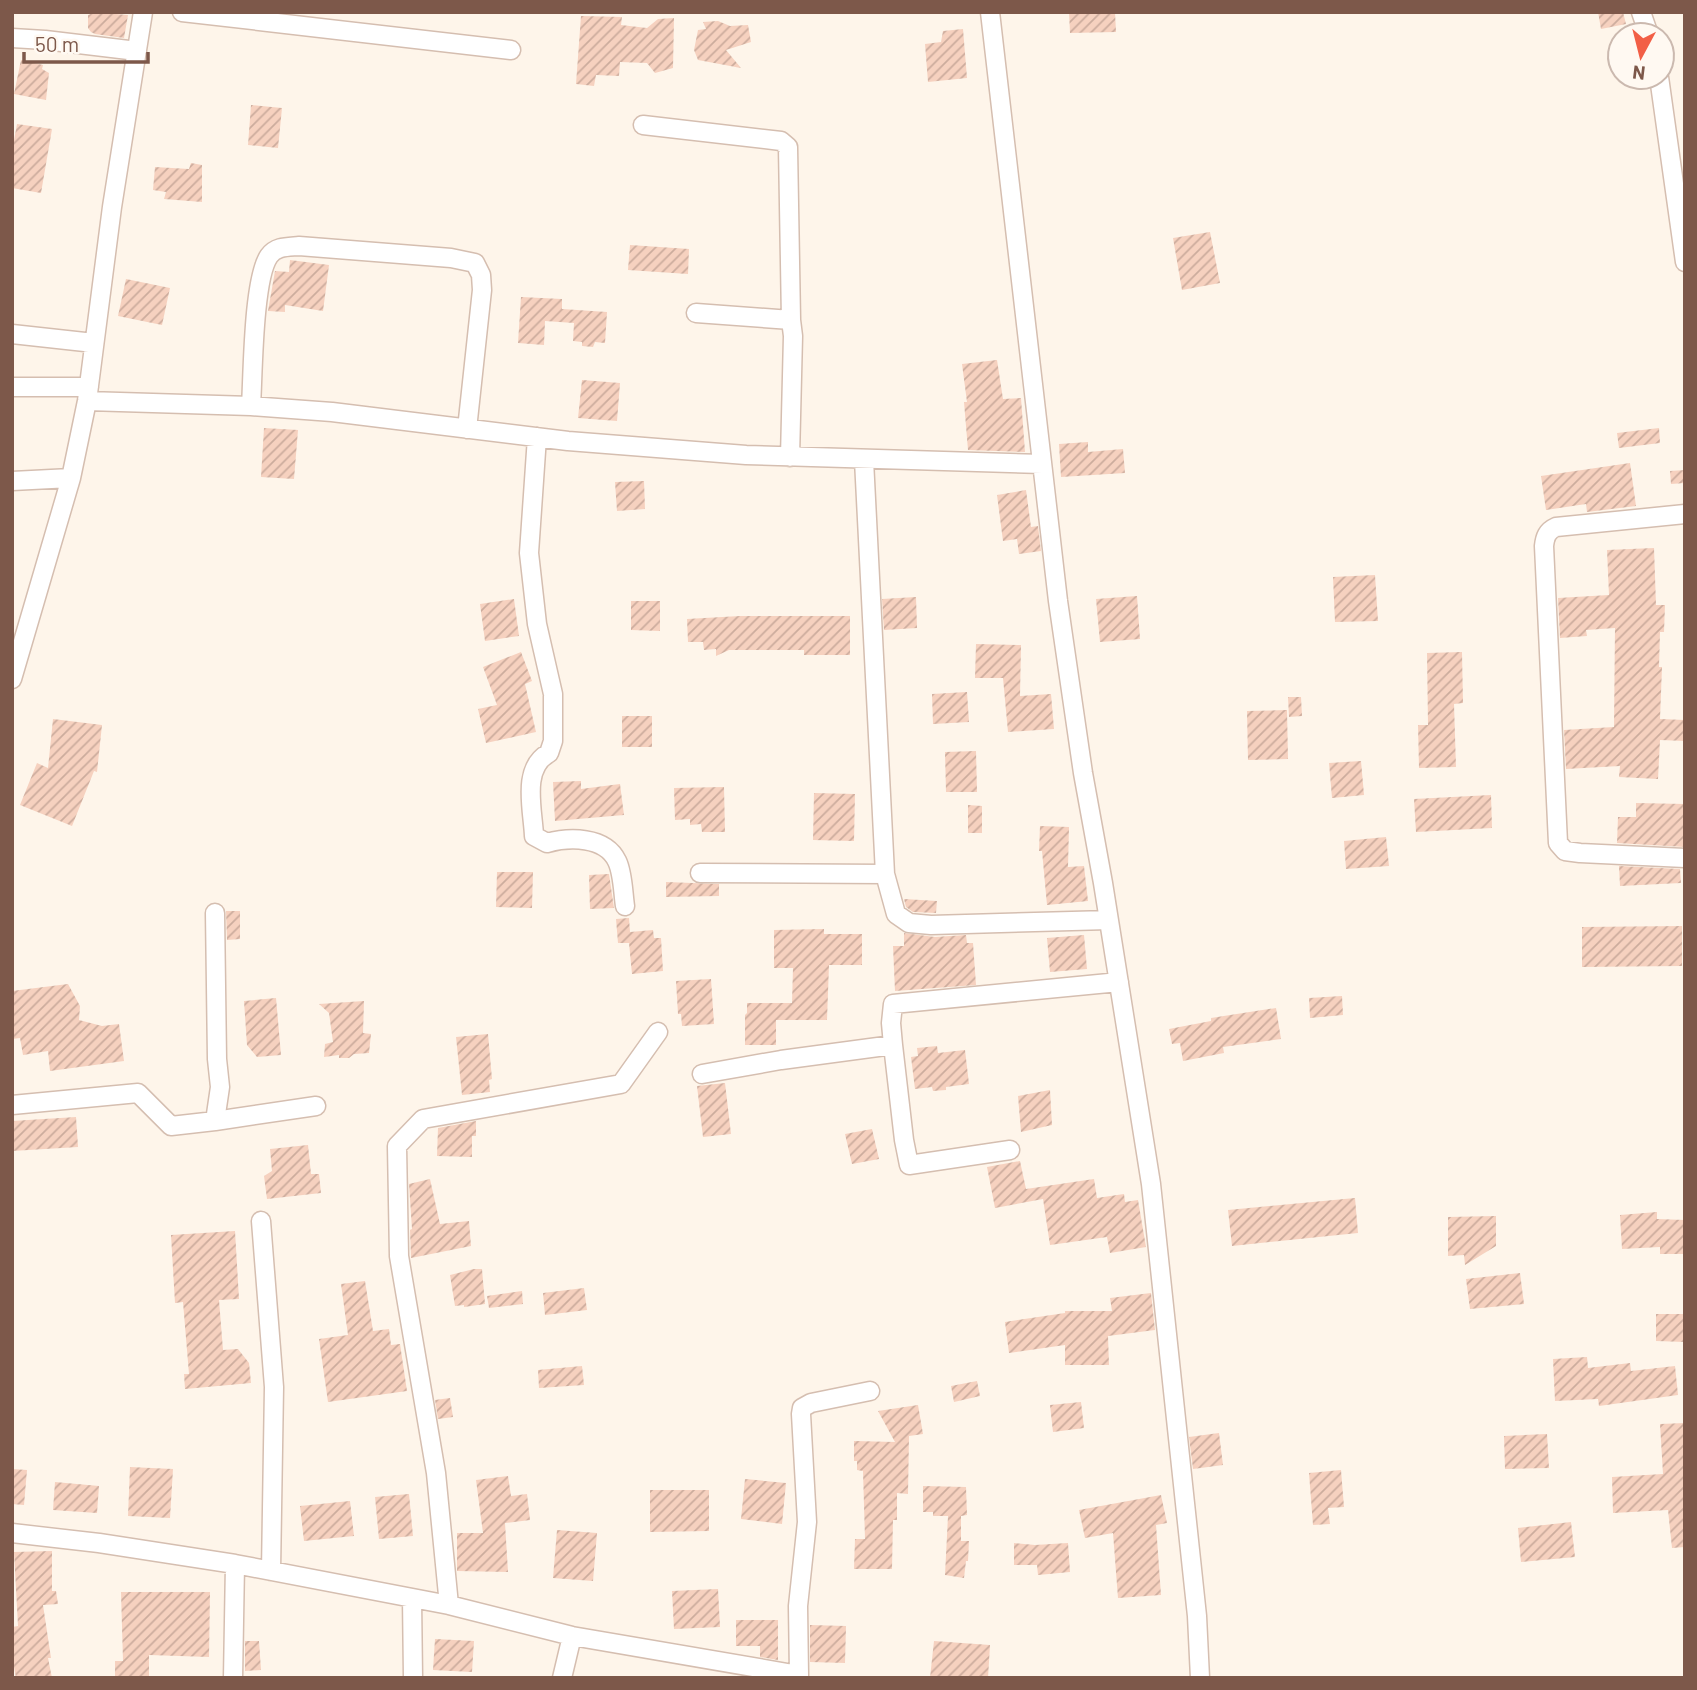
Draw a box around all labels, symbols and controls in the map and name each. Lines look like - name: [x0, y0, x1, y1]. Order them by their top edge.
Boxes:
- scale bar: [24, 21, 149, 65]
- north arrow: [1606, 21, 1676, 91]
- text: 50 m: [35, 31, 79, 56]
- text: N: [1631, 61, 1647, 86]

